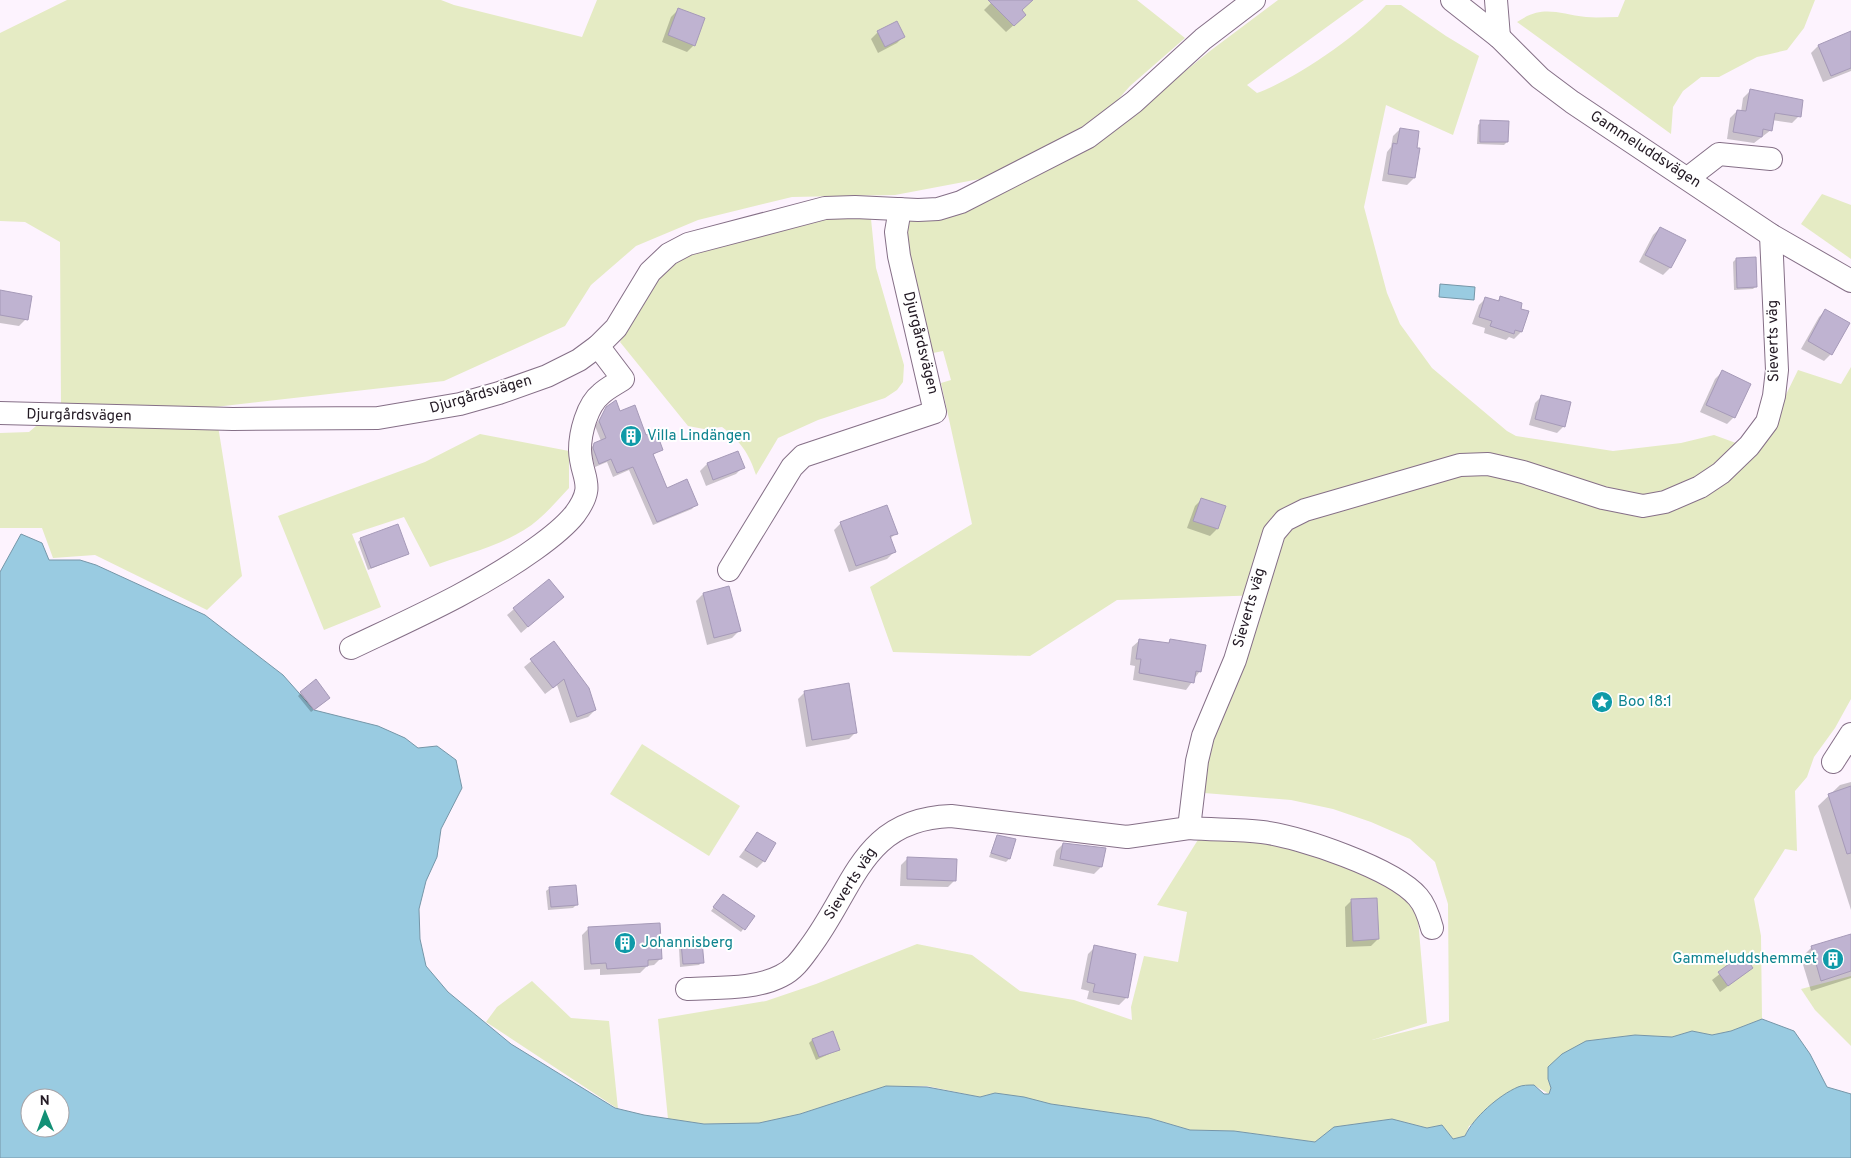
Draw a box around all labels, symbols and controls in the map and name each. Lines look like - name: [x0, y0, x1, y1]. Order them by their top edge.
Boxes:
- street label: Gammeluddsvägen: [1586, 107, 1704, 193]
- street label: Djurgårdsvägen: [898, 290, 942, 396]
- street label: Sieverts väg: [1764, 300, 1784, 382]
- street label: Djurgårdsvägen: [428, 371, 534, 419]
- street label: Djurgårdsvägen: [26, 406, 132, 426]
- building icon: Villa Lindängen: [619, 424, 643, 448]
- place label: Villa Lindängen: [647, 427, 751, 446]
- street label: Sieverts väg: [1230, 566, 1270, 650]
- place icon: Boo 18:1: [1590, 690, 1614, 714]
- place label: Boo 18:1: [1618, 693, 1672, 712]
- street label: Sieverts väg: [821, 844, 881, 924]
- building icon: Johannisberg: [613, 931, 637, 955]
- place label: Johannisberg: [641, 934, 733, 953]
- building icon: Gammeluddshemmet: [1821, 947, 1845, 971]
- place label: Gammeluddshemmet: [1672, 950, 1817, 969]
- north arrow: [20, 1088, 70, 1138]
- text: N: [40, 1093, 50, 1110]

